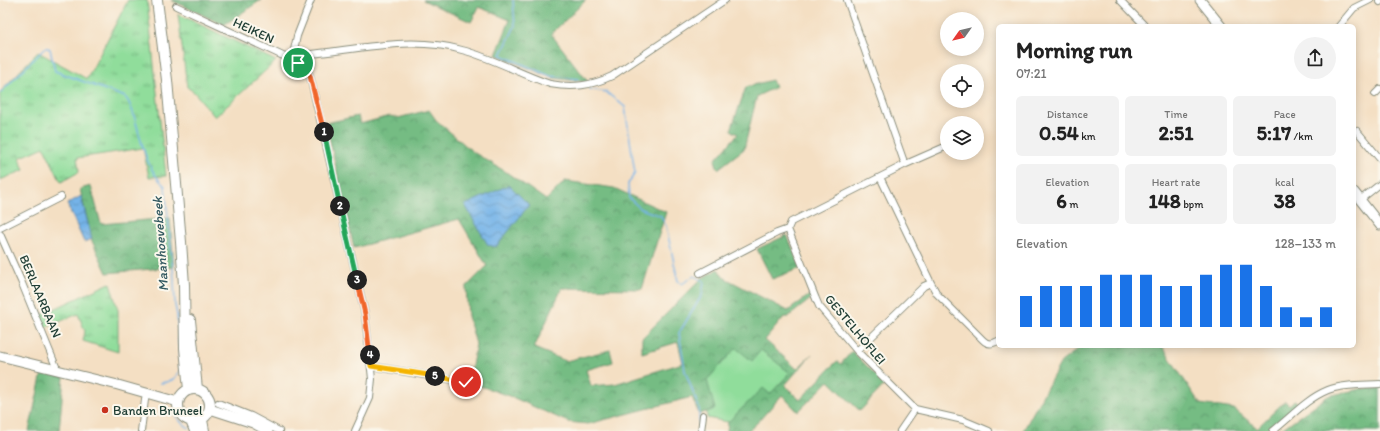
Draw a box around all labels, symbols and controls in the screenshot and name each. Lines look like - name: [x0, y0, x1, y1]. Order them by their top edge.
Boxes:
- north arrow: [940, 12, 984, 56]
- map controls: [940, 12, 984, 160]
- street label: HEIKEN: [231, 14, 277, 46]
- text: Morning run: [1016, 37, 1132, 64]
- button: share: [1294, 37, 1336, 79]
- pin: [281, 46, 315, 80]
- icon: arrive: [287, 52, 309, 74]
- button: locate: [940, 64, 984, 108]
- text: 07:21: [1016, 66, 1047, 81]
- text: Distance: [1047, 108, 1088, 121]
- text: Time: [1164, 108, 1188, 121]
- text: Pace: [1274, 108, 1296, 121]
- button: layers: [940, 116, 984, 160]
- text: 0.54: [1039, 121, 1079, 145]
- text: 2:51: [1158, 121, 1194, 145]
- text: 5:17: [1257, 121, 1291, 145]
- pin: 1: [314, 122, 334, 142]
- text: 1: [321, 125, 327, 138]
- text: km: [1079, 130, 1096, 143]
- text: /km: [1291, 130, 1313, 143]
- text: Elevation: [1045, 176, 1089, 189]
- text: Heart rate: [1152, 176, 1200, 189]
- text: kcal: [1275, 176, 1294, 189]
- text: 6: [1056, 189, 1067, 213]
- text: 148: [1148, 189, 1181, 213]
- text: 38: [1274, 189, 1296, 213]
- water label: Maanhoevebeek: [149, 195, 172, 292]
- pin: 2: [330, 196, 350, 216]
- text: m: [1067, 198, 1078, 211]
- text: bpm: [1181, 198, 1204, 211]
- text: 2: [337, 199, 343, 212]
- text: Elevation: [1016, 236, 1068, 251]
- text: 128–133 m: [1275, 236, 1336, 251]
- street label: BERLAARBAAN: [16, 253, 65, 340]
- pin: 3: [347, 270, 367, 290]
- text: 3: [354, 273, 360, 286]
- street label: GESTELHOFLEI: [822, 291, 889, 367]
- pin: 4: [360, 345, 380, 365]
- text: 4: [367, 348, 373, 361]
- pin: [449, 365, 483, 399]
- pin: 5: [425, 366, 445, 386]
- text: 5: [432, 369, 438, 382]
- icon: check: [455, 371, 477, 393]
- place label: Banden Bruneel: [113, 403, 203, 418]
- marker: Banden Bruneel: [100, 405, 110, 415]

